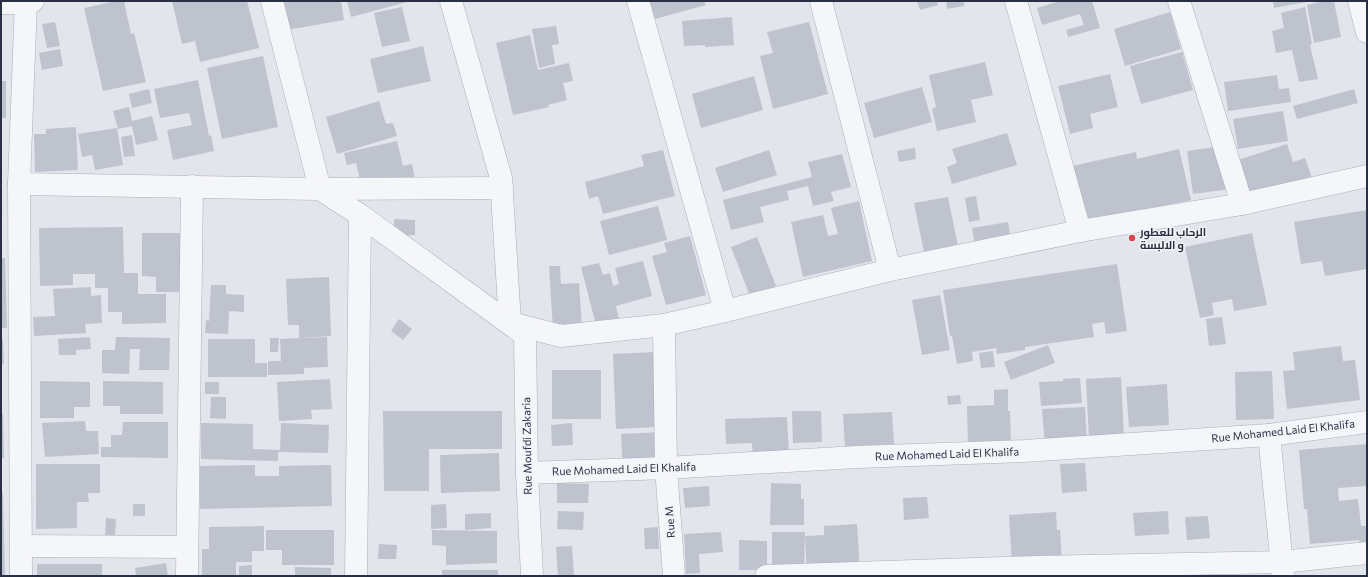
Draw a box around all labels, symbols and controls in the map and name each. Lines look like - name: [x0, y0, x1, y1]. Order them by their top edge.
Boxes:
- place label: الرحاب للعطور و الالبسة: [1139, 225, 1206, 253]
- marker: الرحاب للعطور و الالبسة: [1127, 233, 1137, 243]
- street label: Rue Moufdi Zakaria: [519, 397, 534, 495]
- street label: Rue Mohamed Laid El Khalifa: [1211, 417, 1355, 445]
- street label: Rue Mohamed Laid El Khalifa: [875, 444, 1019, 463]
- street label: Rue Mohamed Laid El Khalifa: [552, 459, 696, 478]
- street label: Rue M: [662, 506, 677, 538]

